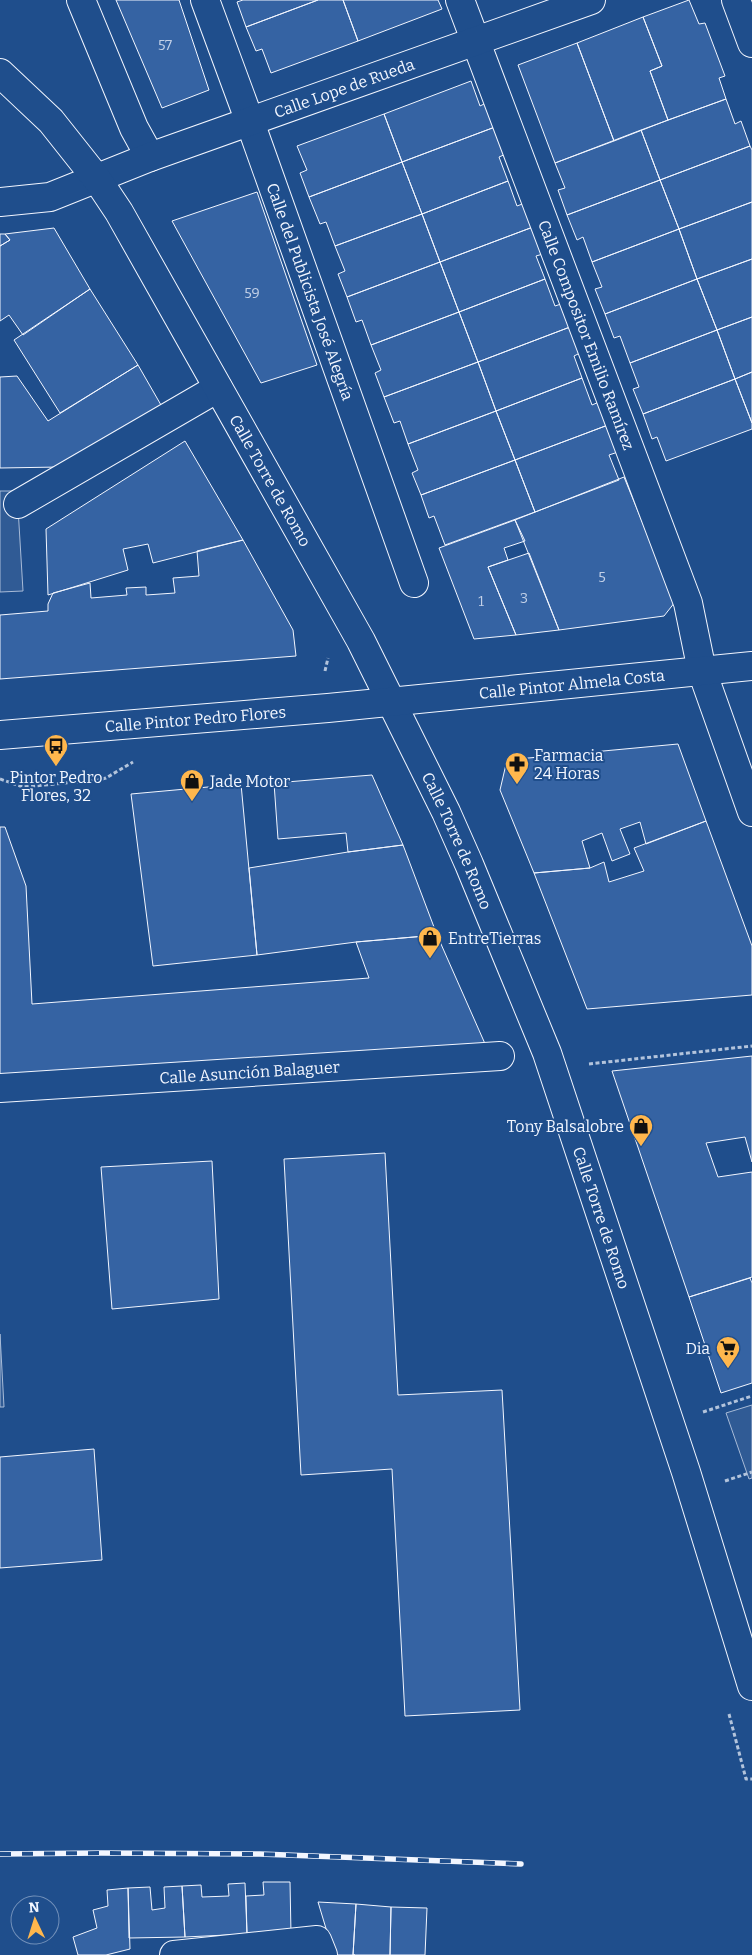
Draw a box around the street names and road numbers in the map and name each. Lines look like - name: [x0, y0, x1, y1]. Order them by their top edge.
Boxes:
- street label: Calle Lope de Rueda: [271, 54, 417, 122]
- street label: Calle del Publicista José Alegría: [263, 180, 358, 403]
- street label: Calle Compositor Emilio Ramírez: [535, 217, 639, 453]
- street label: Calle Torre de Romo: [226, 411, 315, 550]
- street label: Calle Pintor Almela Costa: [478, 665, 666, 703]
- street label: Calle Pintor Pedro Flores: [104, 702, 287, 736]
- street label: Calle Torre de Romo: [418, 769, 496, 912]
- street label: Calle Asunción Balaguer: [159, 1057, 340, 1087]
- street label: Calle Torre de Romo: [569, 1144, 634, 1291]

